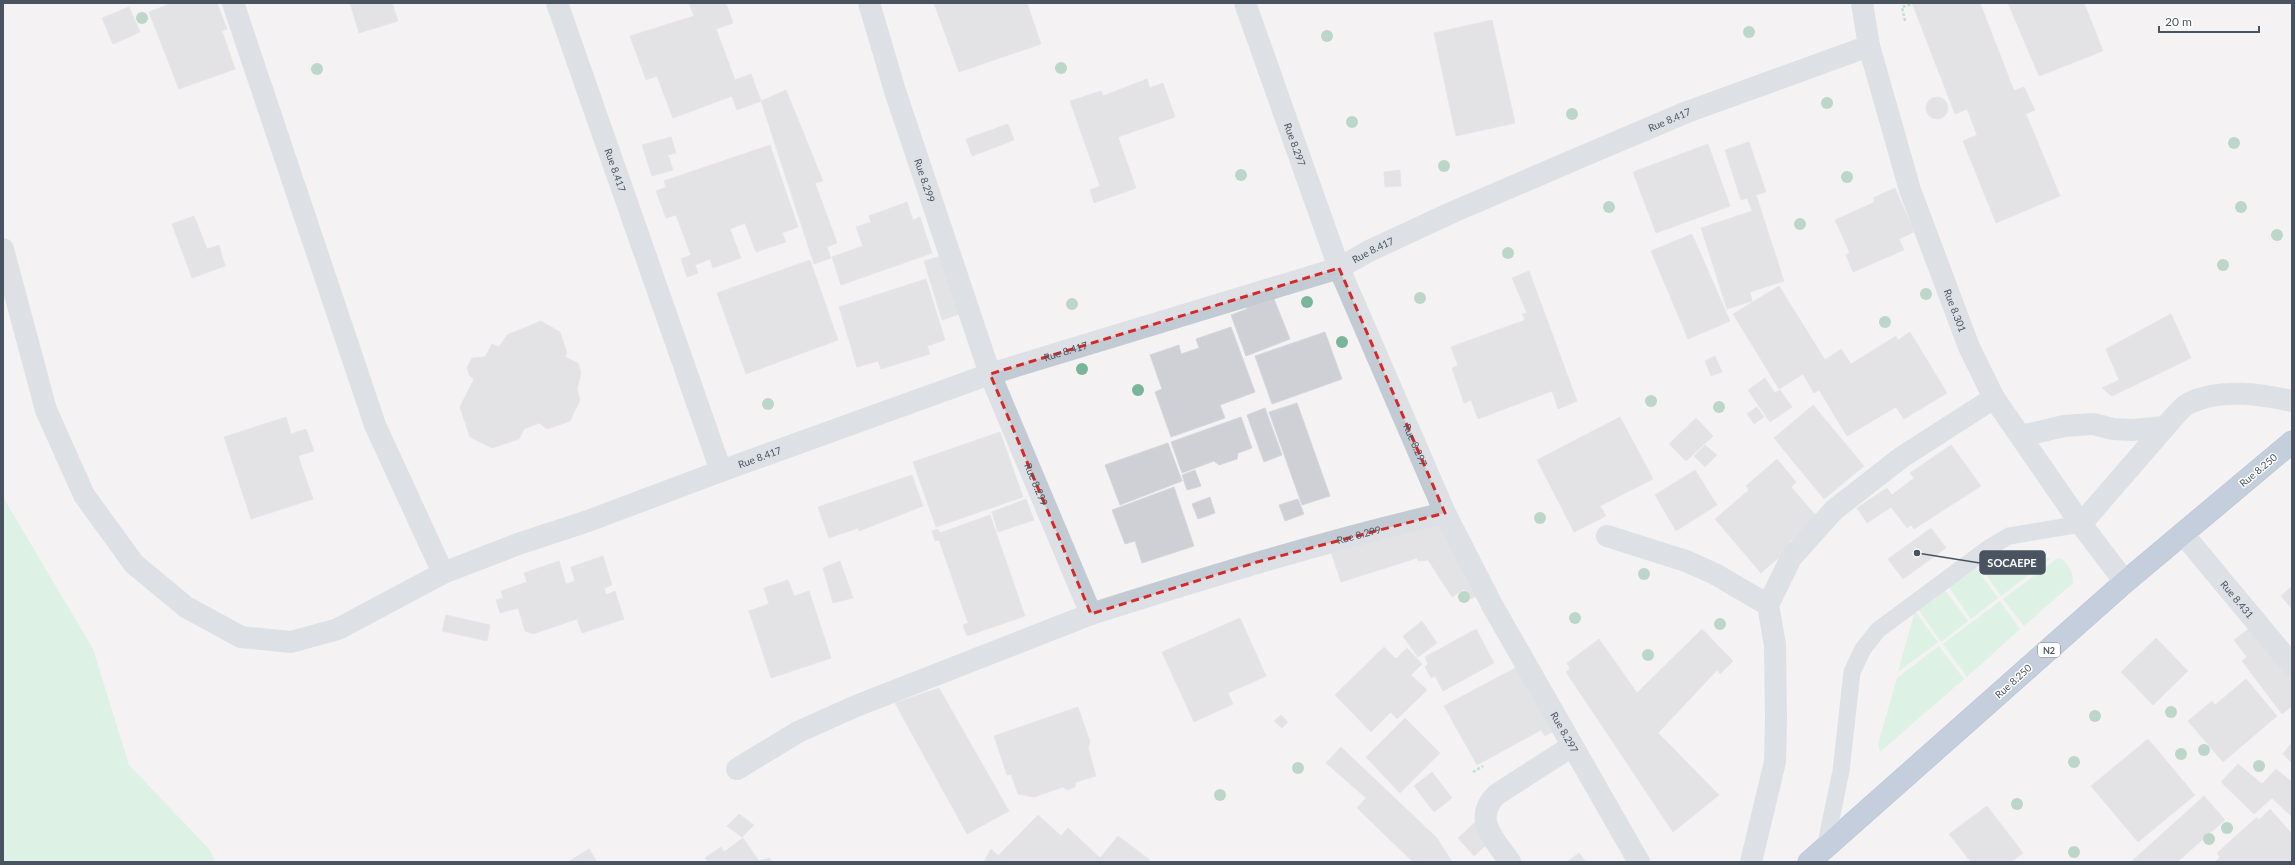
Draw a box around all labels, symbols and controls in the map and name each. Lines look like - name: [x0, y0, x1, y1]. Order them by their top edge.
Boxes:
- scale bar: [2159, 8, 2259, 34]
- text: 20 m: [2165, 14, 2192, 29]
- street label: Rue 8.417: [1646, 105, 1692, 134]
- street label: Rue 8.297: [1282, 121, 1308, 168]
- street label: Rue 8.417: [602, 147, 629, 193]
- street label: Rue 8.299: [912, 157, 938, 204]
- street label: Rue 8.417: [1350, 234, 1396, 265]
- street label: Rue 8.301: [1942, 287, 1969, 334]
- street label: Rue 8.417: [1042, 339, 1089, 363]
- street label: Rue 8.297: [1401, 422, 1430, 468]
- street label: Rue 8.417: [736, 444, 783, 470]
- street label: Rue 8.250: [2237, 451, 2279, 489]
- street label: Rue 8.299: [1022, 461, 1051, 508]
- street label: Rue 8.299: [1335, 523, 1382, 546]
- callout: SOCAEPE: [1980, 551, 2045, 574]
- text: SOCAEPE: [1987, 556, 2037, 569]
- street label: Rue 8.431: [2218, 578, 2257, 621]
- road number: N2: [2038, 643, 2060, 657]
- street label: Rue 8.250: [1992, 661, 2034, 701]
- street label: Rue 8.297: [1548, 710, 1581, 755]

